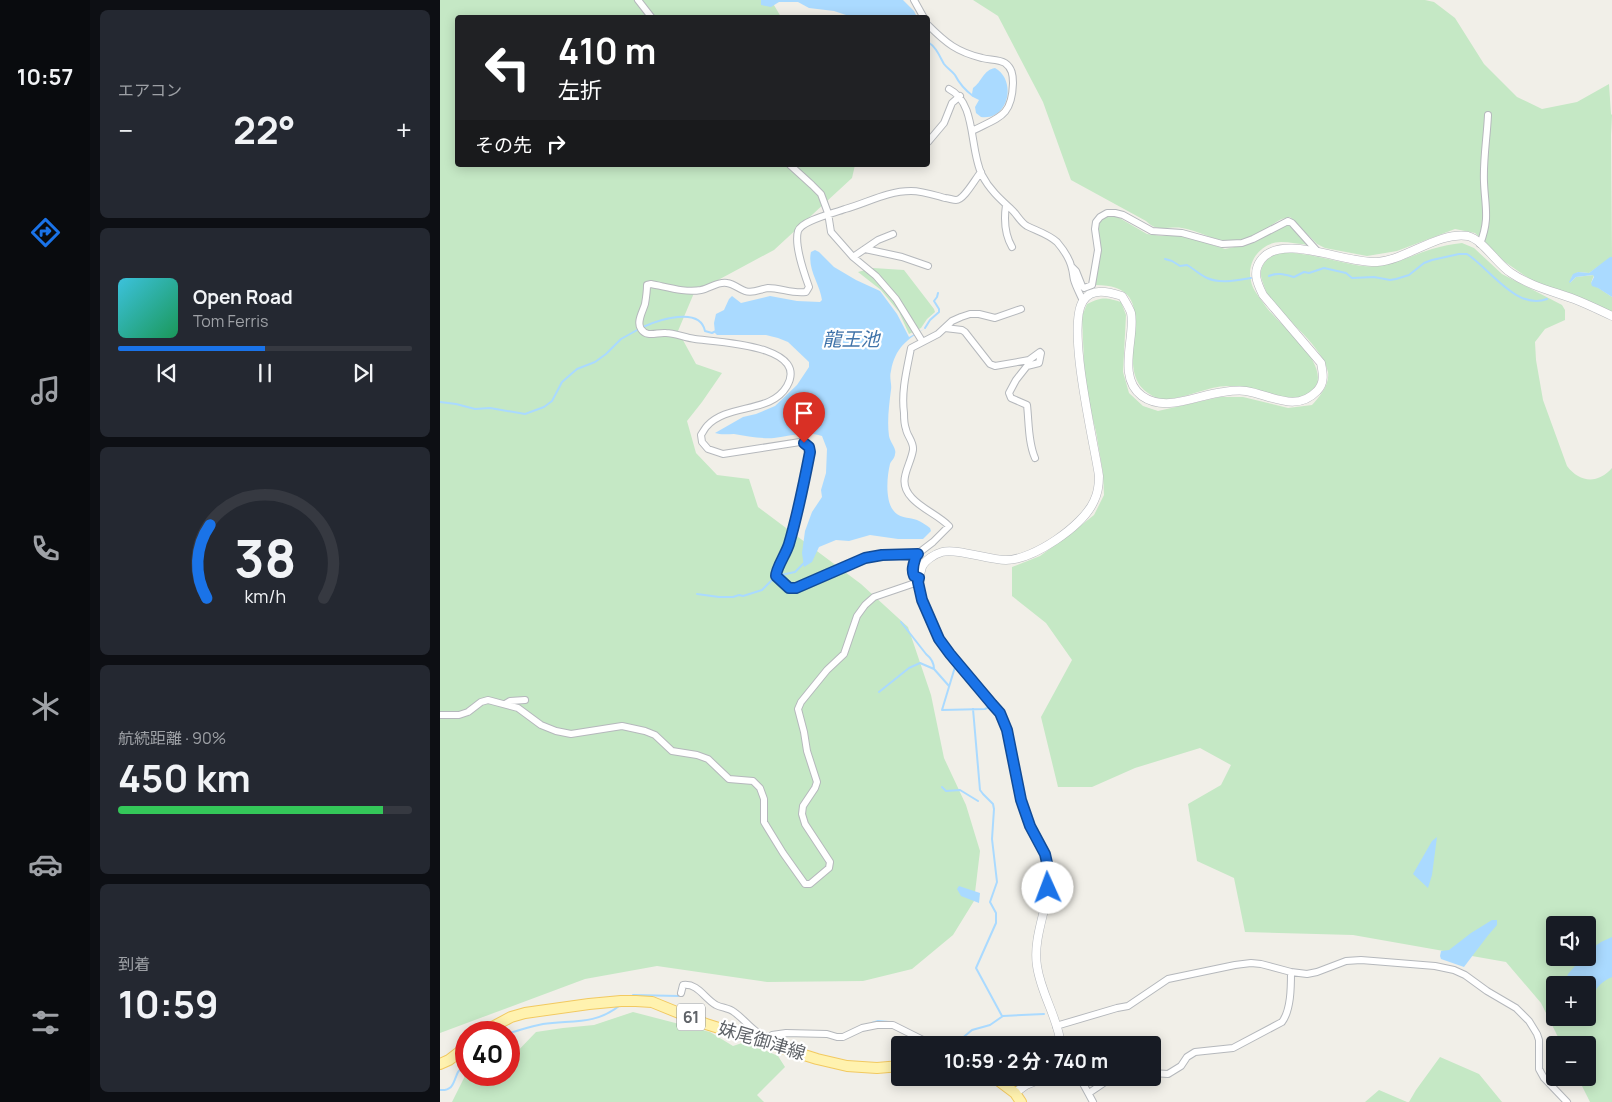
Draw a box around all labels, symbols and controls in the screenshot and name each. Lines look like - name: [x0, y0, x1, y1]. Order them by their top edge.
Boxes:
- text: 410 m: [558, 27, 656, 75]
- icon: left: [475, 35, 540, 100]
- text: 10:57: [17, 62, 73, 92]
- text: 左折: [558, 75, 602, 105]
- text: エアコン: [118, 79, 182, 101]
- text: 22°: [233, 103, 296, 155]
- text: −: [118, 111, 133, 149]
- text: +: [396, 111, 412, 149]
- icon: right: [542, 130, 570, 158]
- text: その先: [475, 132, 532, 158]
- icon: directions: [28, 215, 63, 250]
- text: Open Road: [193, 284, 293, 310]
- text: Tom Ferris: [193, 310, 268, 332]
- water label: 龍王池: [822, 326, 881, 352]
- icon: previous: [153, 359, 181, 387]
- icon: pause: [251, 359, 279, 387]
- icon: next: [349, 359, 377, 387]
- icon: music: [28, 373, 63, 408]
- pin: [783, 392, 825, 443]
- icon: arrive: [790, 399, 818, 427]
- text: 38: [234, 522, 296, 593]
- icon: phone: [28, 531, 63, 566]
- text: km/h: [244, 584, 286, 608]
- icon: climate: [28, 689, 63, 724]
- text: 航続距離 · 90%: [118, 727, 226, 749]
- text: 450 km: [118, 751, 251, 803]
- icon: car: [28, 847, 63, 882]
- position arrow: [1021, 861, 1073, 913]
- map controls: [1546, 916, 1596, 1086]
- button: sound: [1546, 916, 1596, 966]
- text: 到着: [118, 953, 150, 975]
- button: +: [1546, 976, 1596, 1026]
- text: 10:59: [118, 977, 219, 1029]
- road number: 61: [677, 1004, 705, 1030]
- icon: filters: [28, 1005, 63, 1040]
- street label: 妹尾御津線: [716, 1015, 809, 1065]
- speed limit sign: 40: [455, 1021, 520, 1086]
- button: −: [1546, 1036, 1596, 1086]
- text: 10:59 · 2 分 · 740 m: [944, 1048, 1108, 1074]

